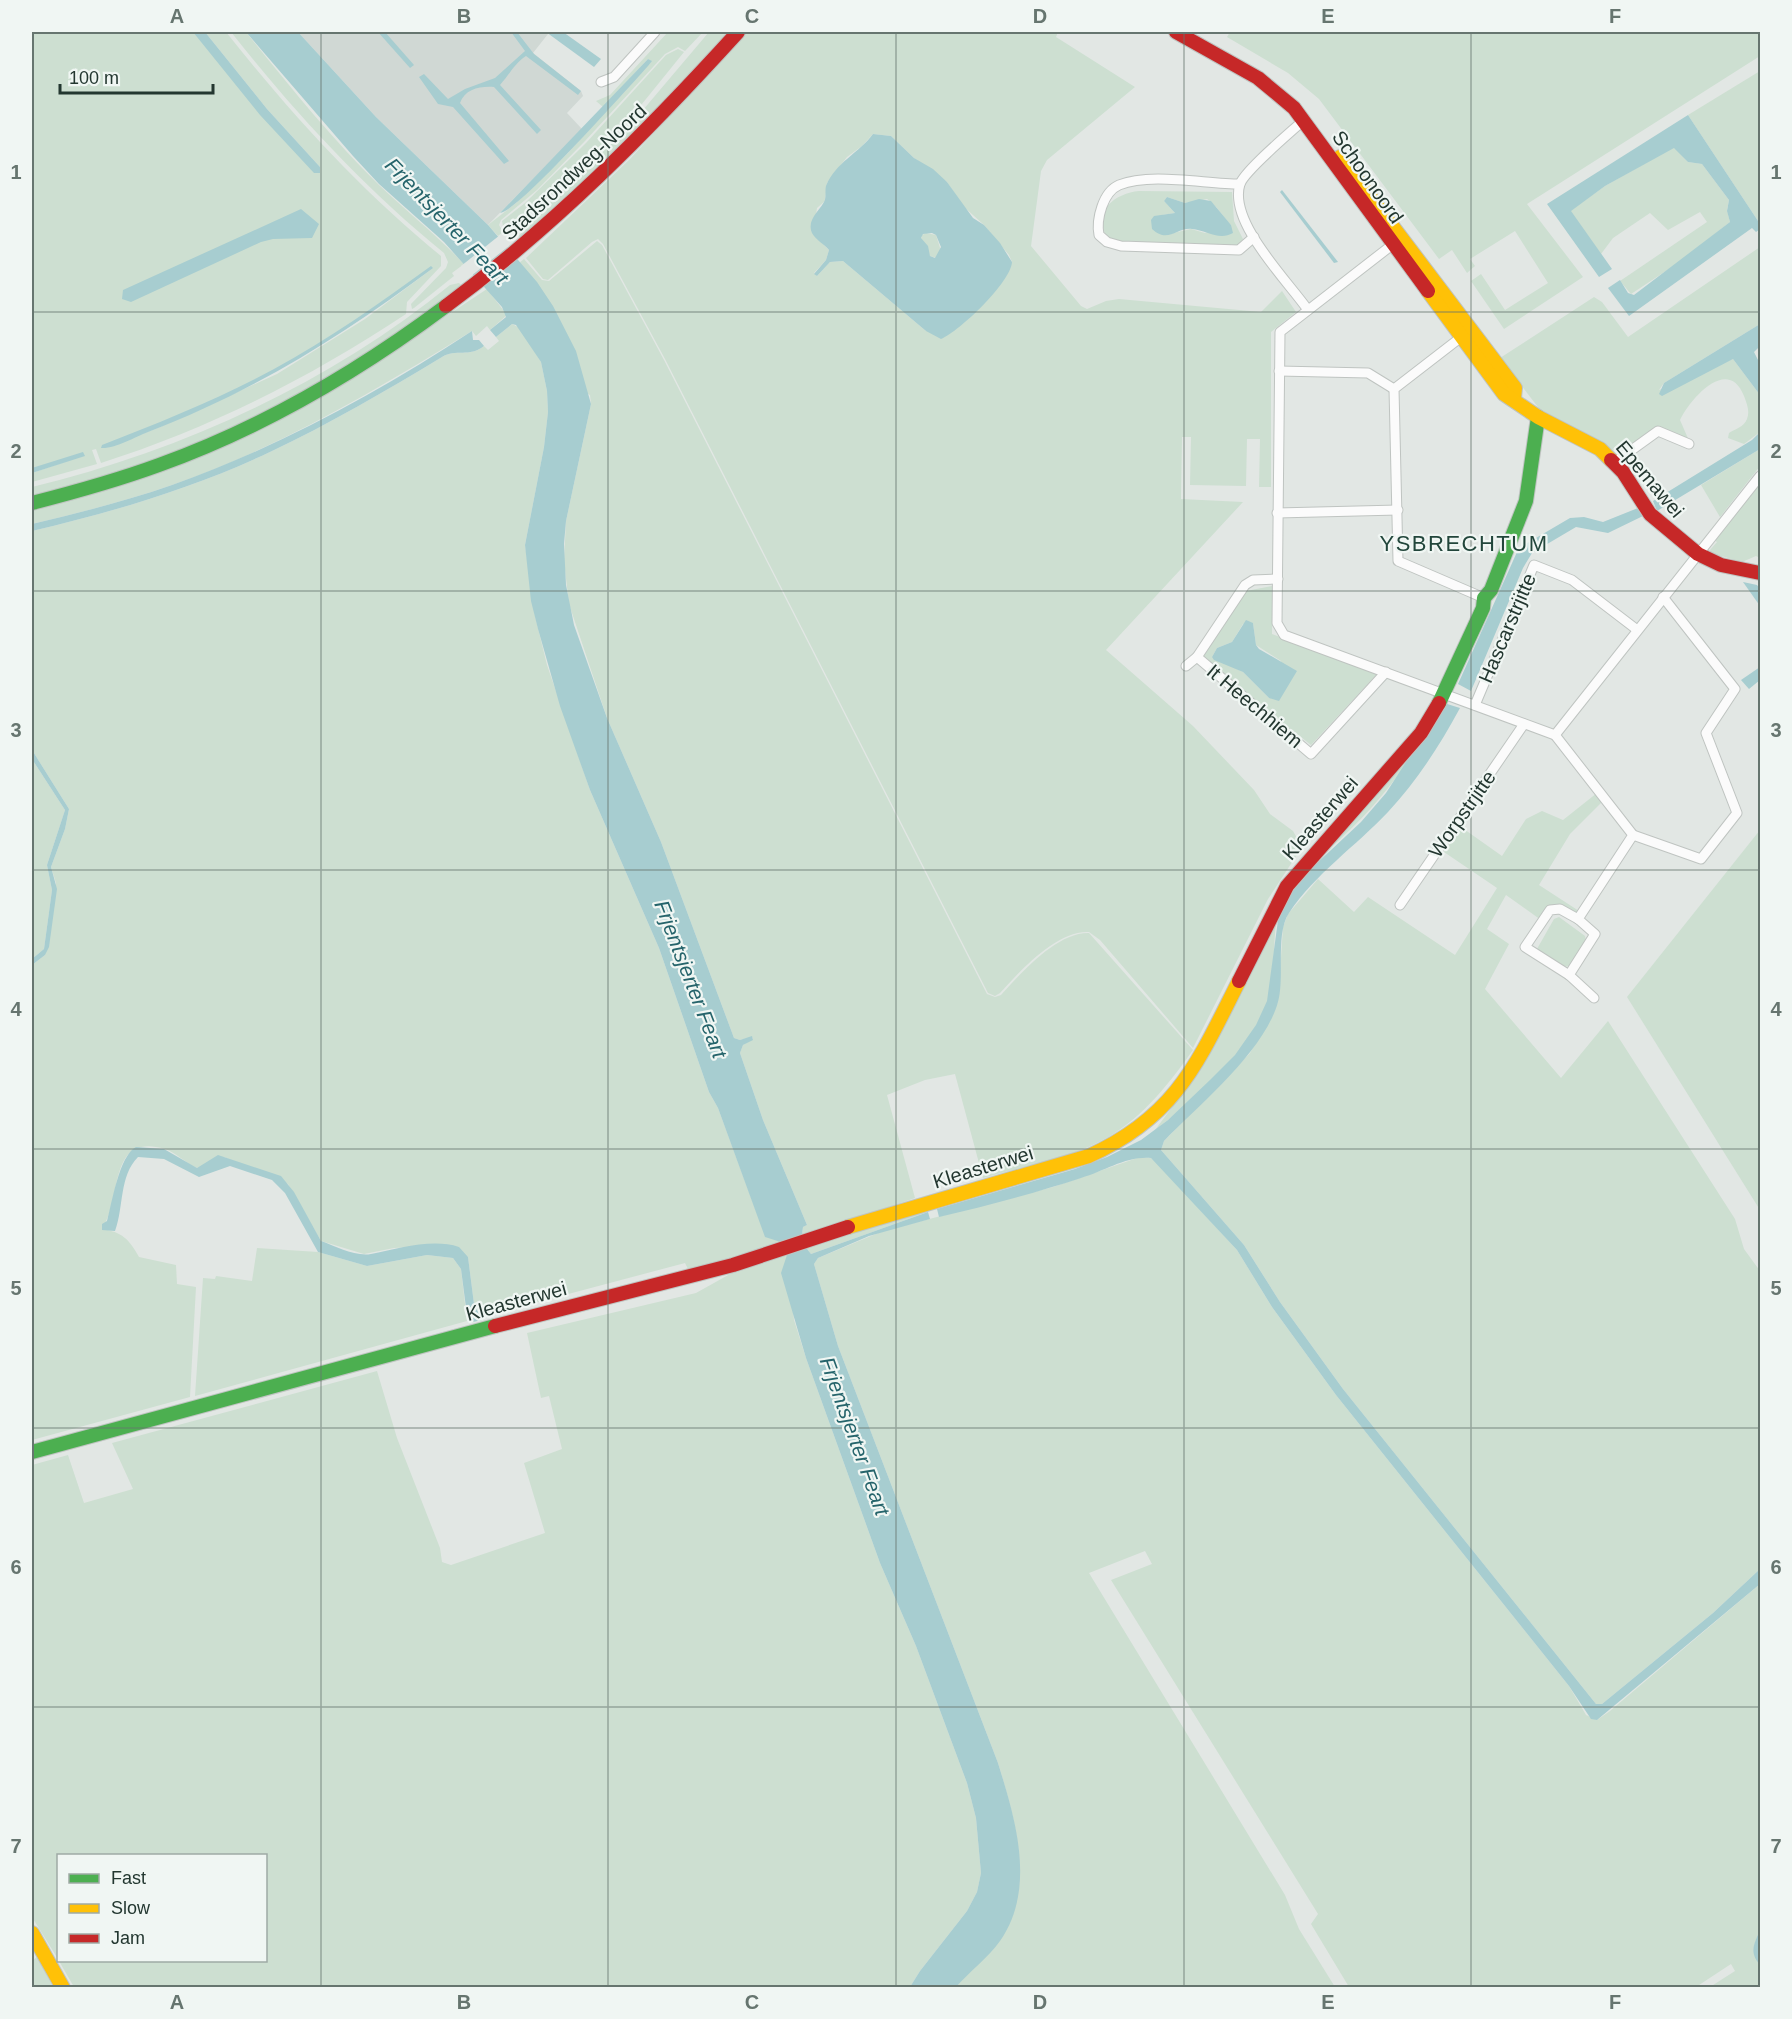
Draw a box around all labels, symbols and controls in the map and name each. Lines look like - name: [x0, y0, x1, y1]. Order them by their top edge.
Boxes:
- text: A: [170, 5, 184, 27]
- text: B: [457, 5, 471, 27]
- text: C: [745, 5, 759, 27]
- text: D: [1033, 5, 1047, 27]
- text: E: [1321, 5, 1335, 27]
- text: F: [1609, 5, 1621, 27]
- scale bar: [60, 57, 213, 95]
- text: 100 m: [69, 68, 119, 88]
- street label: Stadsrondweg-Noord: [497, 100, 651, 244]
- street label: Schoonoord: [1328, 127, 1408, 227]
- water label: Frjentsjerter Feart: [381, 153, 514, 290]
- text: 1: [10, 161, 22, 183]
- text: 1: [1770, 161, 1782, 183]
- street label: Epemawei: [1612, 436, 1688, 522]
- text: 2: [10, 440, 22, 462]
- text: 2: [1770, 440, 1782, 462]
- district label: YSBRECHTUM: [1379, 531, 1549, 556]
- street label: Hascarstrjitte: [1474, 570, 1540, 686]
- street label: It Heechhiem: [1203, 660, 1307, 752]
- text: 3: [10, 719, 22, 741]
- text: 3: [1770, 719, 1782, 741]
- street label: Worpstrjitte: [1424, 766, 1500, 862]
- street label: Kleasterwei: [1278, 772, 1362, 864]
- water label: Frjentsjerter Feart: [650, 897, 732, 1062]
- text: 4: [10, 998, 22, 1020]
- text: 4: [1770, 998, 1782, 1020]
- street label: Kleasterwei: [930, 1141, 1036, 1193]
- text: 5: [10, 1277, 22, 1299]
- street label: Kleasterwei: [463, 1277, 569, 1325]
- text: 5: [1770, 1277, 1782, 1299]
- water label: Frjentsjerter Feart: [816, 1354, 895, 1519]
- text: 6: [10, 1556, 22, 1578]
- text: 6: [1770, 1556, 1782, 1578]
- text: 7: [10, 1835, 22, 1857]
- text: 7: [1770, 1835, 1782, 1857]
- legend: [57, 1854, 267, 1962]
- text: Fast: [111, 1868, 146, 1888]
- text: Slow: [111, 1898, 151, 1918]
- text: Jam: [111, 1928, 145, 1948]
- text: A: [170, 1991, 184, 2013]
- text: B: [457, 1991, 471, 2013]
- text: C: [745, 1991, 759, 2013]
- text: D: [1033, 1991, 1047, 2013]
- text: E: [1321, 1991, 1335, 2013]
- text: F: [1609, 1991, 1621, 2013]

